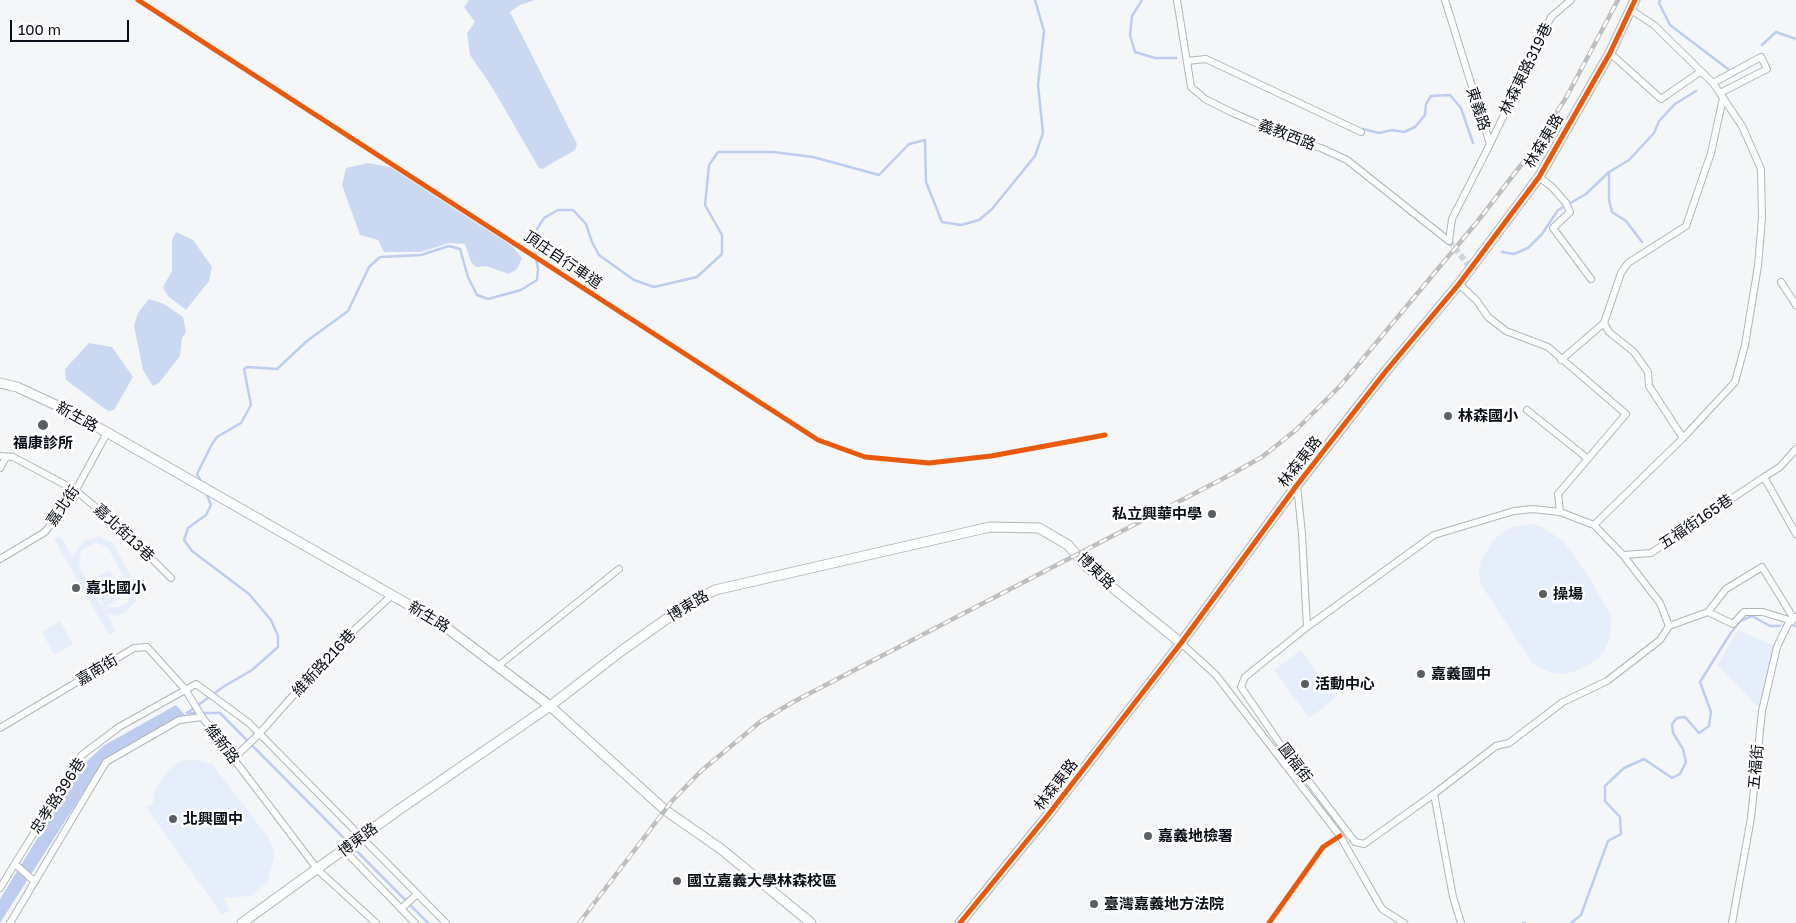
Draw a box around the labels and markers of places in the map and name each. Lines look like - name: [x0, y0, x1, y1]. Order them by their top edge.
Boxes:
- place label: 林森國小: [1458, 407, 1518, 425]
- marker: 林森國小: [1442, 410, 1454, 422]
- marker: 福康診所: [36, 418, 50, 432]
- place label: 福康診所: [13, 434, 73, 452]
- place label: 私立興華中學: [1112, 505, 1202, 523]
- marker: 私立興華中學: [1206, 508, 1218, 520]
- place label: 嘉北國小: [86, 579, 146, 597]
- marker: 嘉北國小: [70, 582, 82, 594]
- place label: 操場: [1553, 585, 1583, 603]
- marker: 操場: [1537, 588, 1549, 600]
- place label: 嘉義國中: [1431, 665, 1491, 683]
- marker: 嘉義國中: [1415, 668, 1427, 680]
- place label: 活動中心: [1315, 675, 1375, 693]
- marker: 活動中心: [1299, 678, 1311, 690]
- place label: 北興國中: [183, 810, 243, 828]
- marker: 北興國中: [167, 813, 179, 825]
- place label: 嘉義地檢署: [1158, 827, 1233, 845]
- marker: 嘉義地檢署: [1142, 830, 1154, 842]
- place label: 國立嘉義大學林森校區: [687, 872, 837, 890]
- marker: 國立嘉義大學林森校區: [671, 875, 683, 887]
- place label: 臺灣嘉義地方法院: [1104, 895, 1224, 913]
- marker: 臺灣嘉義地方法院: [1088, 898, 1100, 910]

